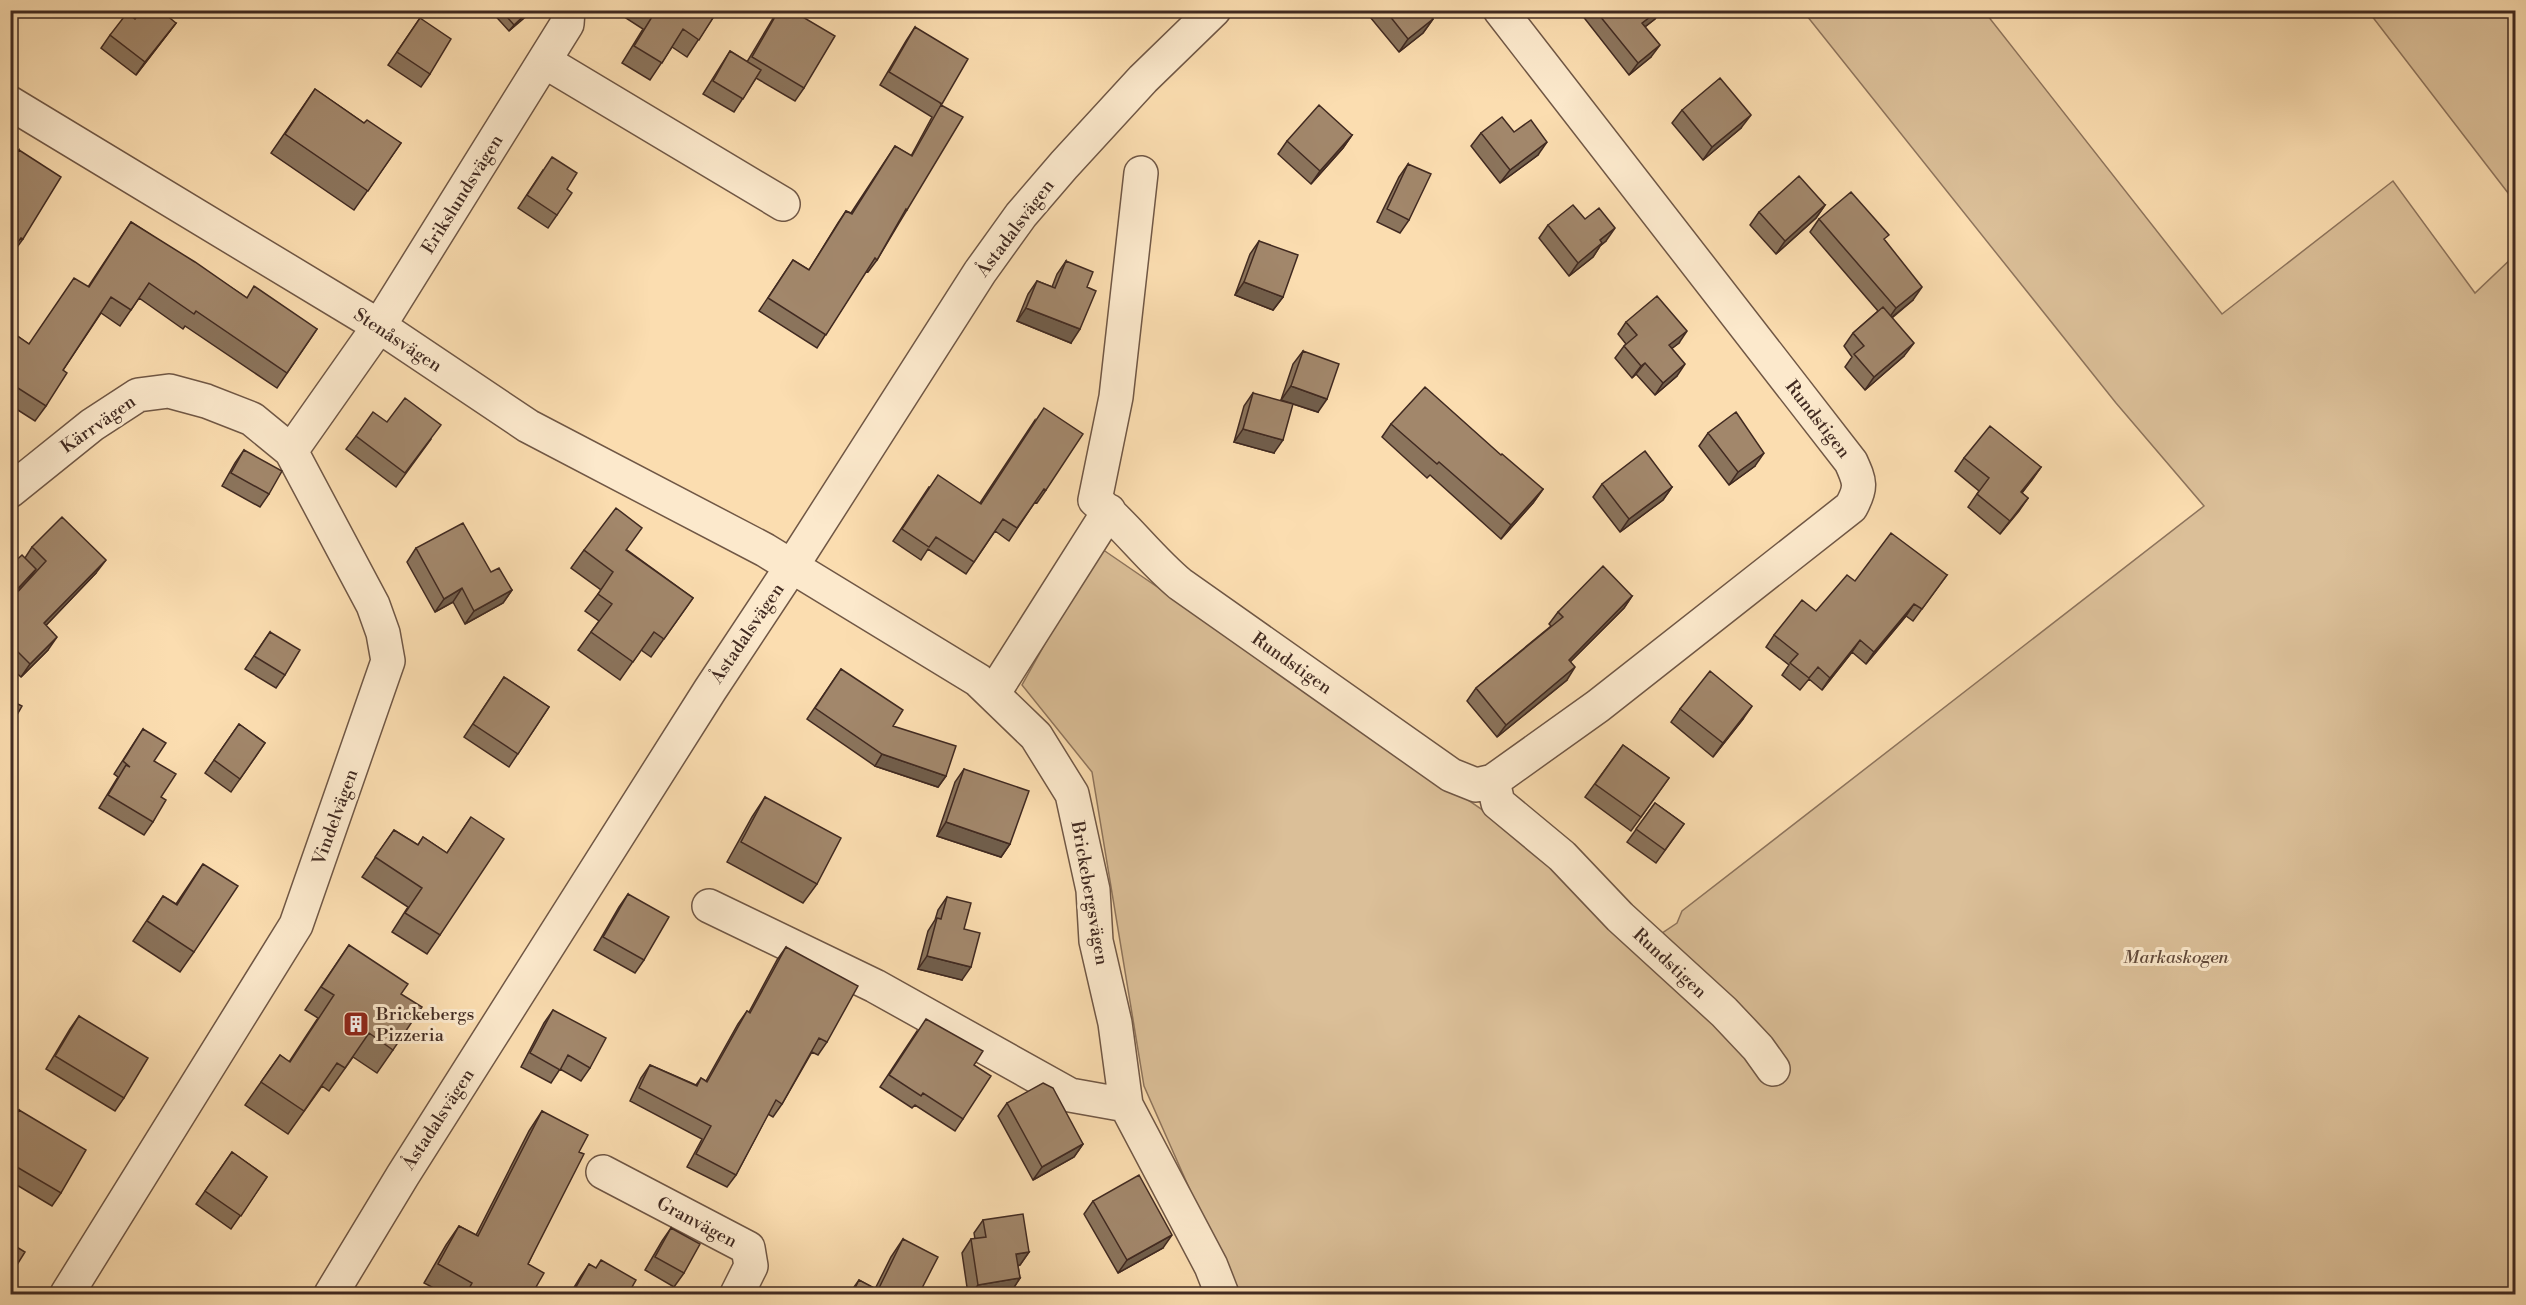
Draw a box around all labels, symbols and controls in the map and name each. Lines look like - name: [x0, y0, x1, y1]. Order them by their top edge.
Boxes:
- street label: Erikslundsvägen: [417, 130, 508, 258]
- street label: Åstadalsvägen: [971, 175, 1060, 282]
- street label: Stenåsvägen: [349, 303, 446, 378]
- street label: Rundstigen: [1780, 376, 1855, 463]
- street label: Kärrvägen: [56, 390, 141, 459]
- street label: Åstadalsvägen: [705, 579, 790, 689]
- street label: Rundstigen: [1247, 627, 1337, 700]
- street label: Vindelvägen: [307, 766, 364, 869]
- street label: Brickebergsvägen: [1065, 818, 1114, 967]
- street label: Rundstigen: [1628, 923, 1712, 1004]
- park label: Markaskogen: [2123, 946, 2230, 969]
- place label: Brickebergs Pizzeria: [375, 1003, 474, 1047]
- building icon: Brickebergs Pizzeria: [341, 1009, 371, 1039]
- street label: Åstadalsvägen: [397, 1064, 480, 1175]
- street label: Granvägen: [653, 1192, 741, 1253]

